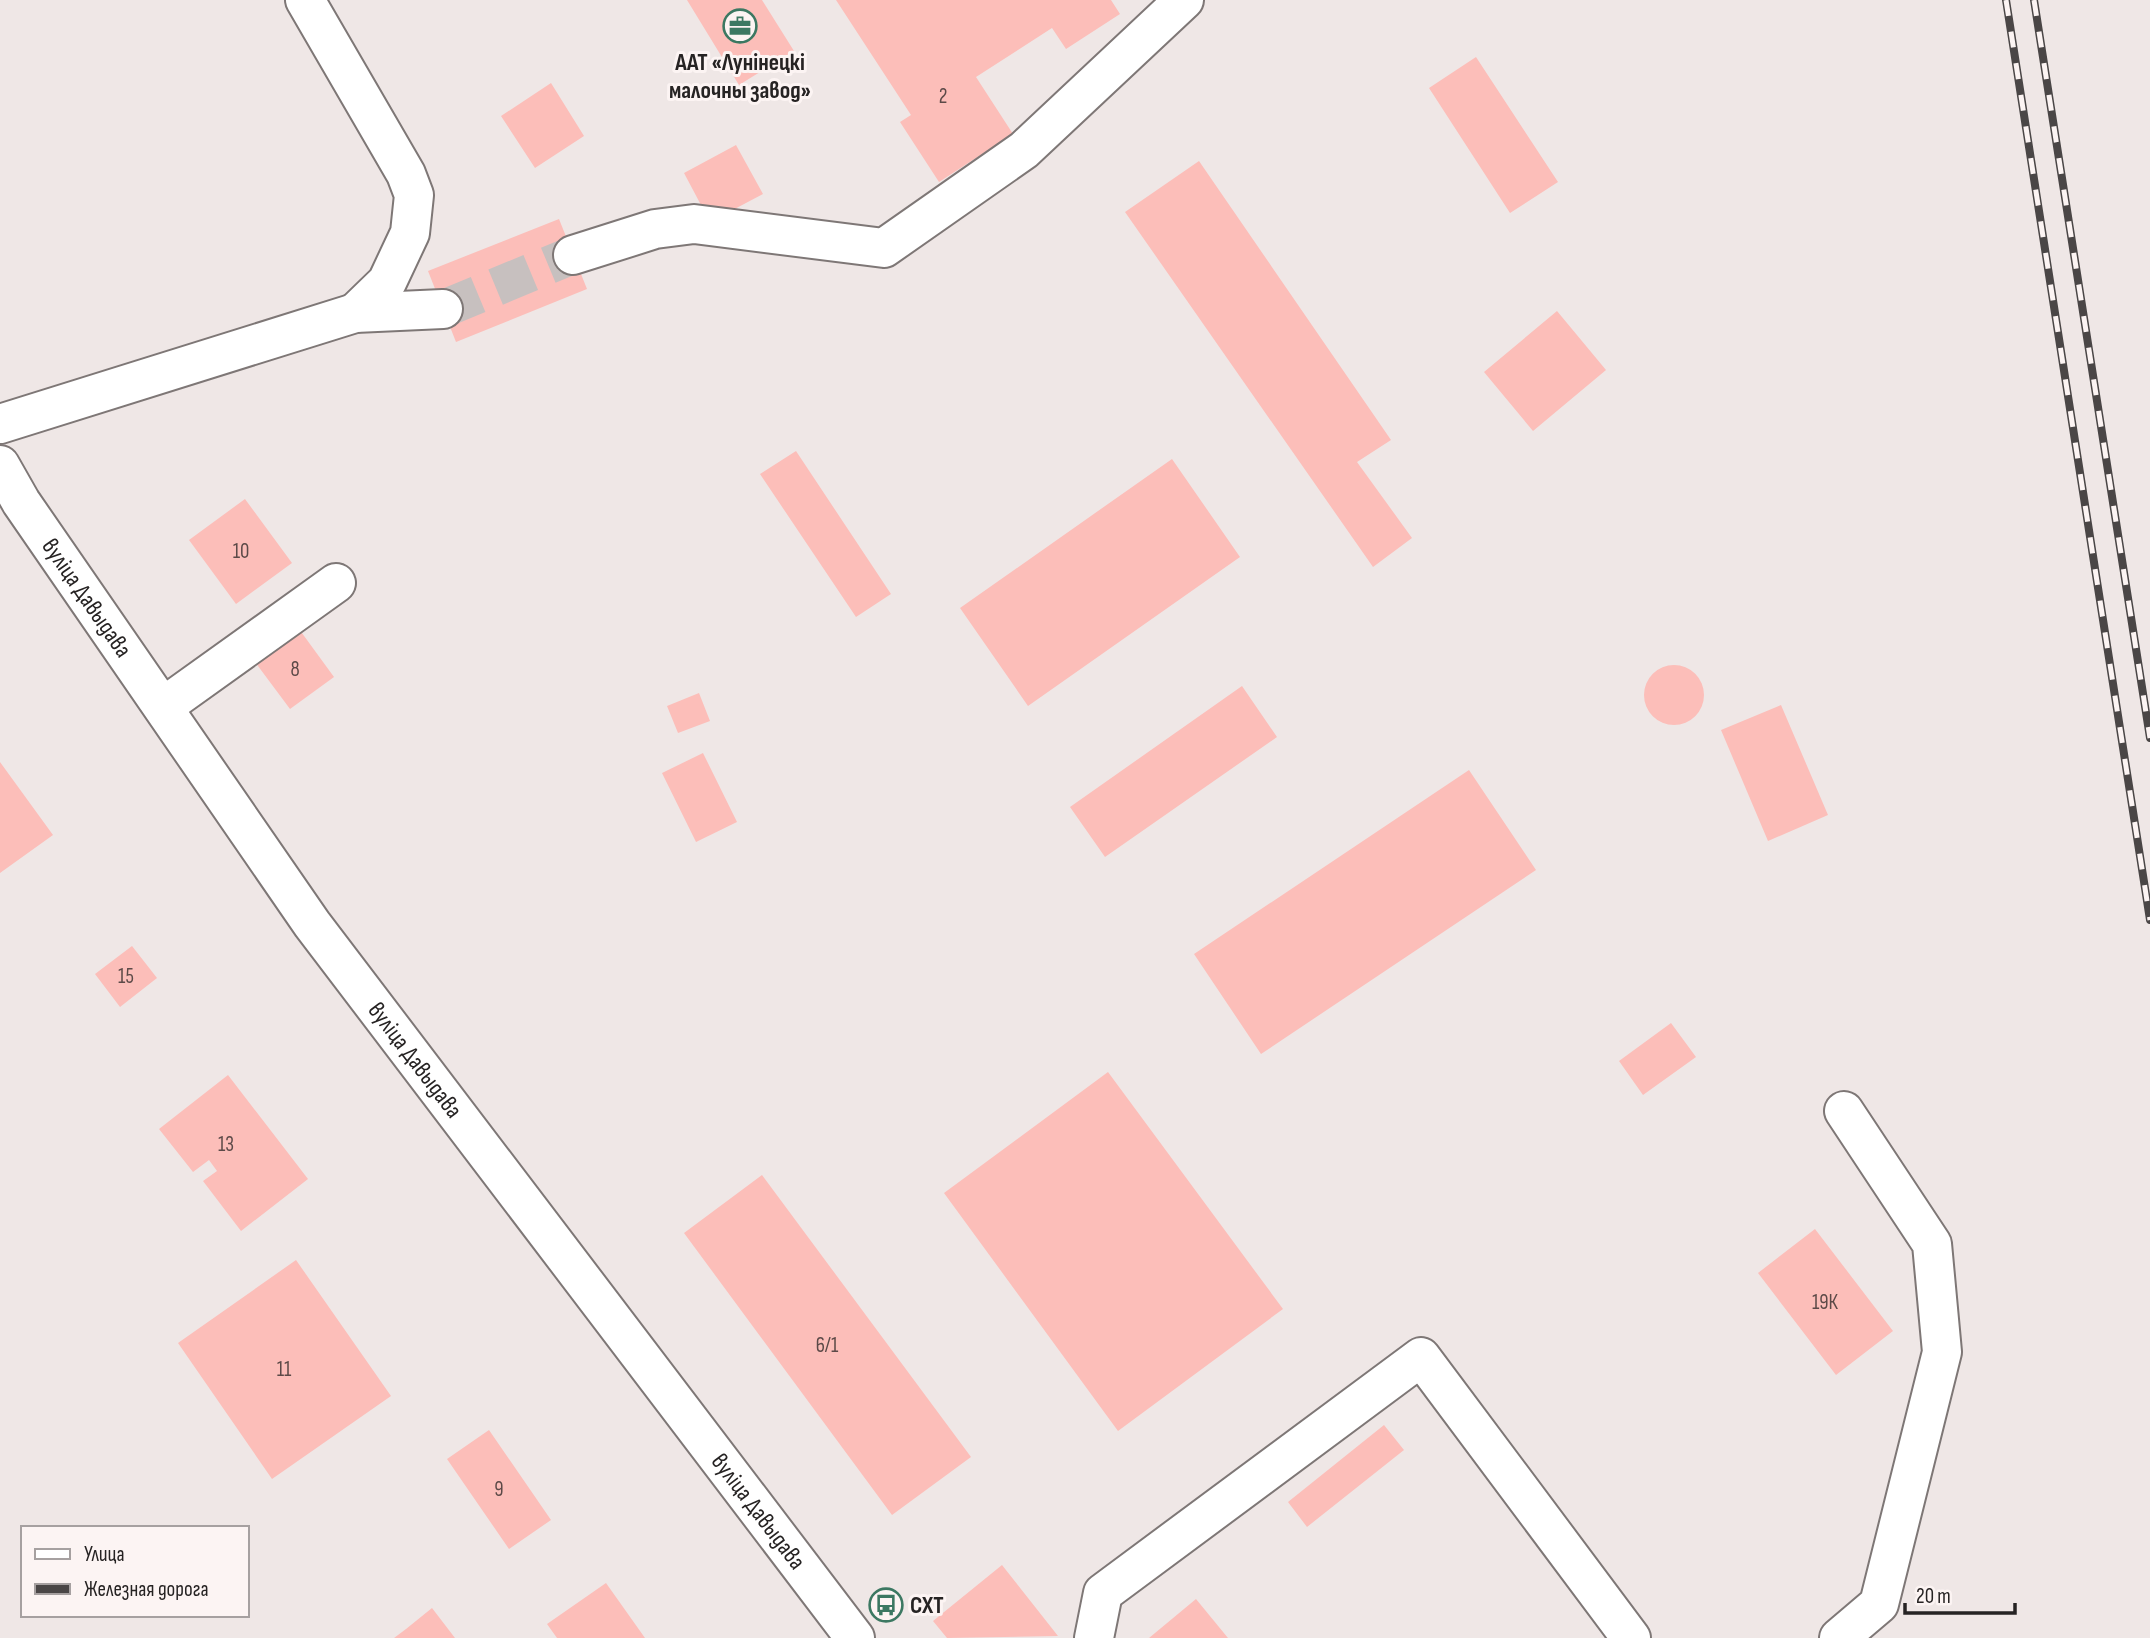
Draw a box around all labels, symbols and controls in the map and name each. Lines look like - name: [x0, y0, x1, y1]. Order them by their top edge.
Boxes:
- office icon: ААТ «Лунінецкі малочны завод»: [721, 7, 759, 45]
- place label: ААТ «Лунінецкі малочны завод»: [669, 48, 811, 105]
- house number: 2: [939, 84, 947, 109]
- street label: вуліца Давыдава: [36, 533, 138, 663]
- house number: 10: [233, 539, 249, 564]
- house number: 8: [290, 657, 300, 682]
- house number: 15: [118, 964, 134, 989]
- street label: вуліца Давыдава: [362, 996, 469, 1124]
- house number: 13: [218, 1132, 234, 1157]
- house number: 19К: [1812, 1290, 1839, 1315]
- house number: 6/1: [816, 1333, 839, 1358]
- house number: 11: [277, 1357, 292, 1382]
- street label: вуліца Давыдава: [705, 1448, 812, 1575]
- house number: 9: [494, 1477, 504, 1502]
- legend: [21, 1526, 248, 1617]
- text: Улица: [84, 1542, 125, 1567]
- scale bar: [1905, 1572, 2015, 1616]
- text: Железная дорога: [84, 1577, 209, 1602]
- text: 20 m: [1916, 1584, 1951, 1609]
- bus stop icon: СХТ: [867, 1586, 905, 1624]
- place label: СХТ: [910, 1591, 944, 1620]

